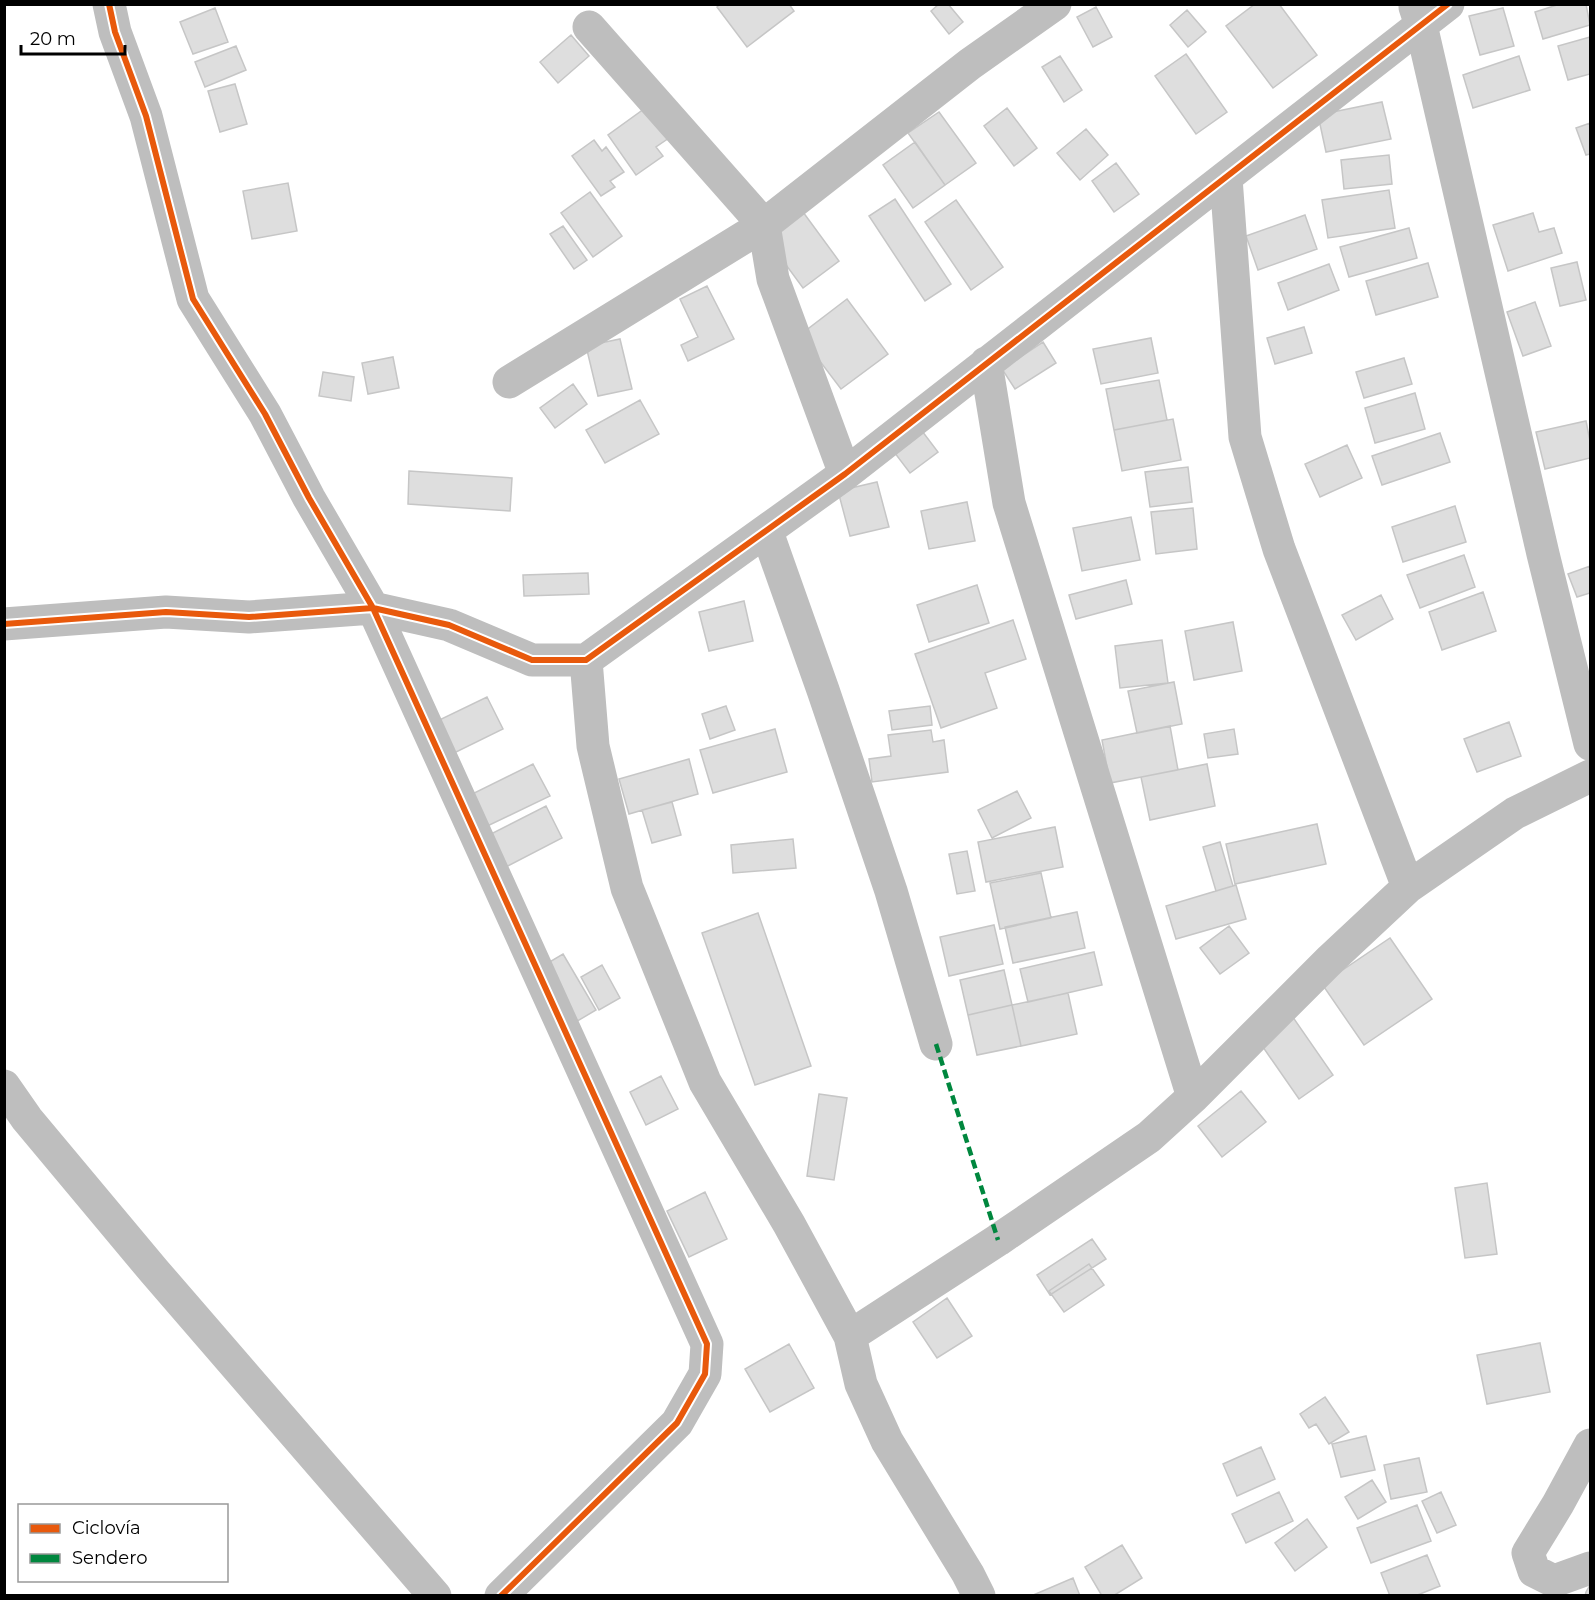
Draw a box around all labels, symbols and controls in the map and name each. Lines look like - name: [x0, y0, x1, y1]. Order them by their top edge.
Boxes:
- scale bar: [21, 18, 124, 56]
- text: 20 m: [30, 28, 76, 50]
- legend: [18, 1504, 228, 1582]
- text: Ciclovía: [72, 1517, 141, 1539]
- text: Sendero: [72, 1547, 147, 1569]

